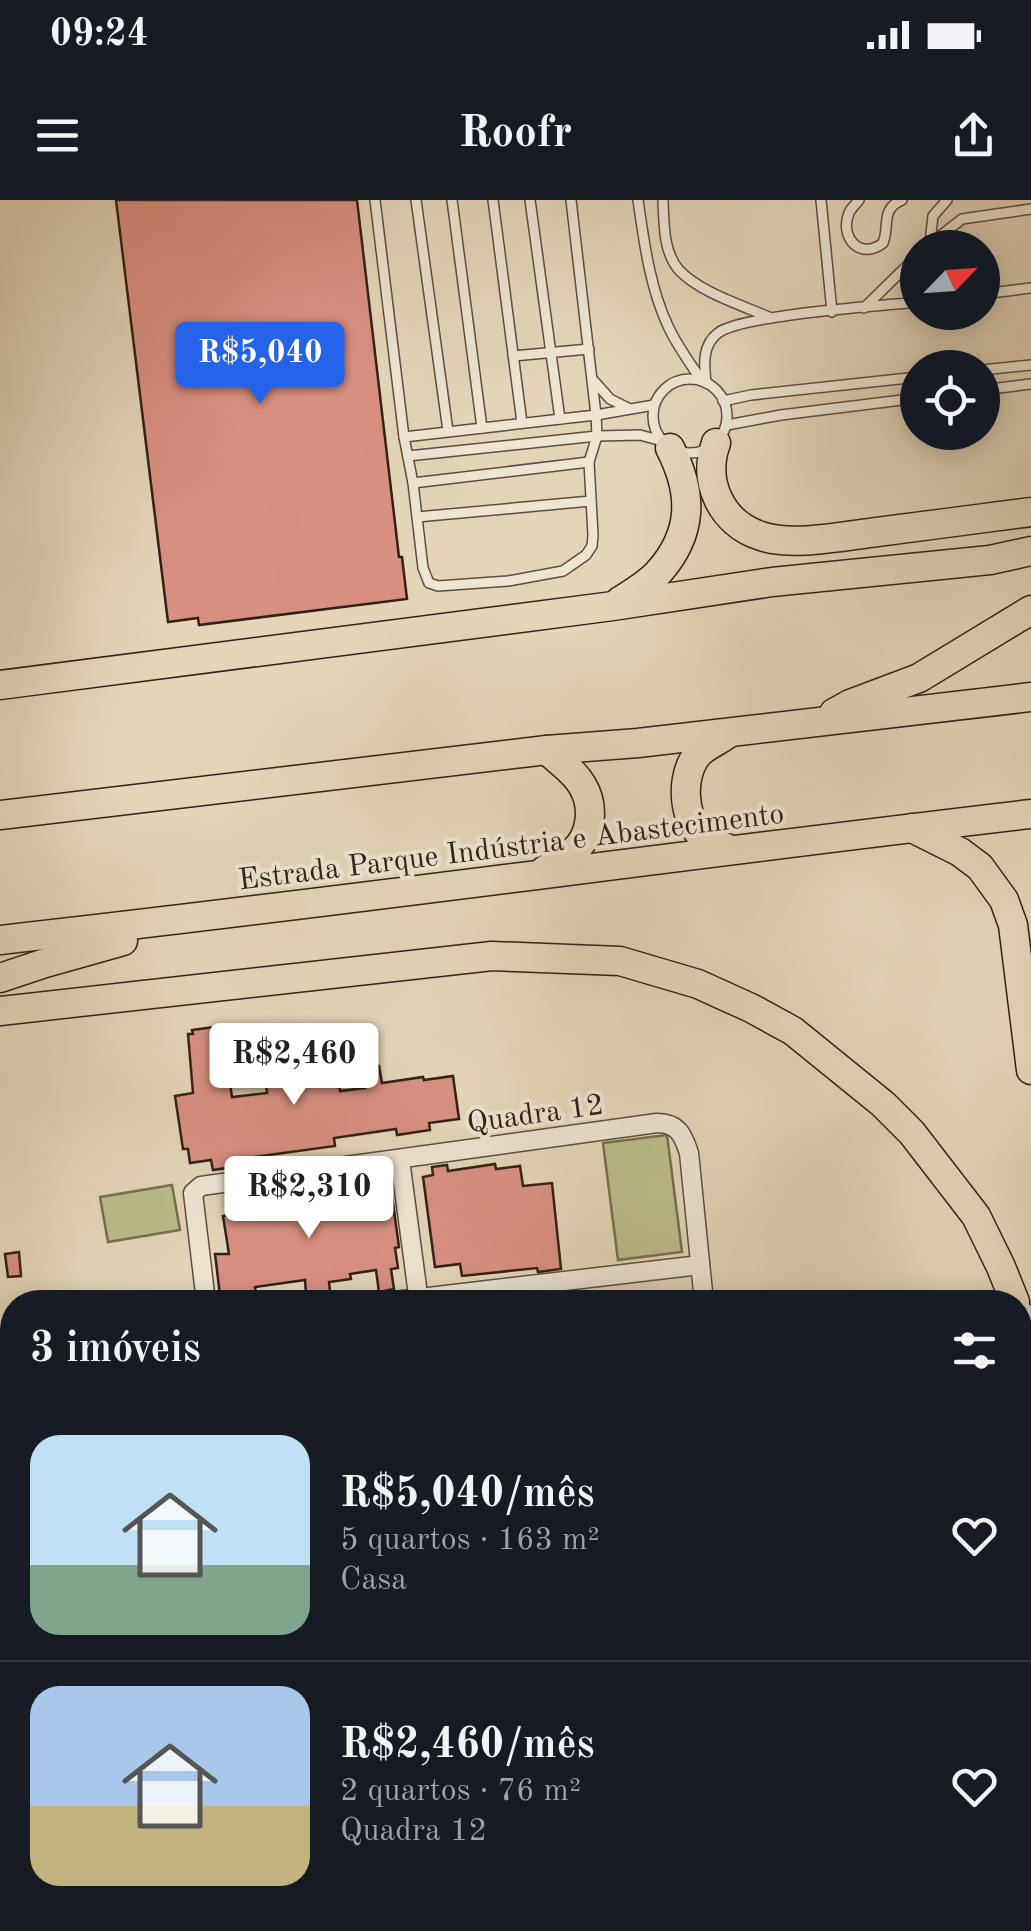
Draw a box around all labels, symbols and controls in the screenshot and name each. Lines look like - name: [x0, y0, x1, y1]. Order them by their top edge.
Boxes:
- text: 09:24: [50, 16, 149, 54]
- icon: menu: [30, 108, 85, 163]
- icon: share: [946, 108, 1001, 163]
- text: Roofr: [459, 112, 572, 157]
- north arrow: [900, 230, 1000, 330]
- map controls: [900, 230, 1000, 450]
- pin: R$5,040: [168, 322, 352, 407]
- text: R$5,040: [197, 338, 323, 370]
- button: locate: [900, 350, 1000, 450]
- street label: Estrada Parque Indústria e Abastecimento: [237, 800, 786, 896]
- pin: R$2,460: [202, 1023, 386, 1108]
- text: R$2,460: [231, 1039, 357, 1071]
- street label: Quadra 12: [465, 1091, 606, 1139]
- pin: R$2,310: [217, 1156, 401, 1241]
- text: R$2,310: [246, 1172, 372, 1204]
- icon: filters: [947, 1323, 1002, 1378]
- text: 3 imóveis: [30, 1329, 201, 1371]
- text: R$5,040/mês: [340, 1474, 595, 1516]
- icon: home: [110, 1475, 230, 1595]
- icon: heart: [947, 1508, 1002, 1563]
- text: 5 quartos · 163 m²: [340, 1525, 600, 1557]
- text: Casa: [340, 1565, 407, 1597]
- text: R$2,460/mês: [340, 1725, 595, 1767]
- icon: home: [110, 1726, 230, 1846]
- icon: heart: [947, 1759, 1002, 1814]
- text: 2 quartos · 76 m²: [340, 1776, 581, 1808]
- text: Quadra 12: [340, 1816, 487, 1848]

